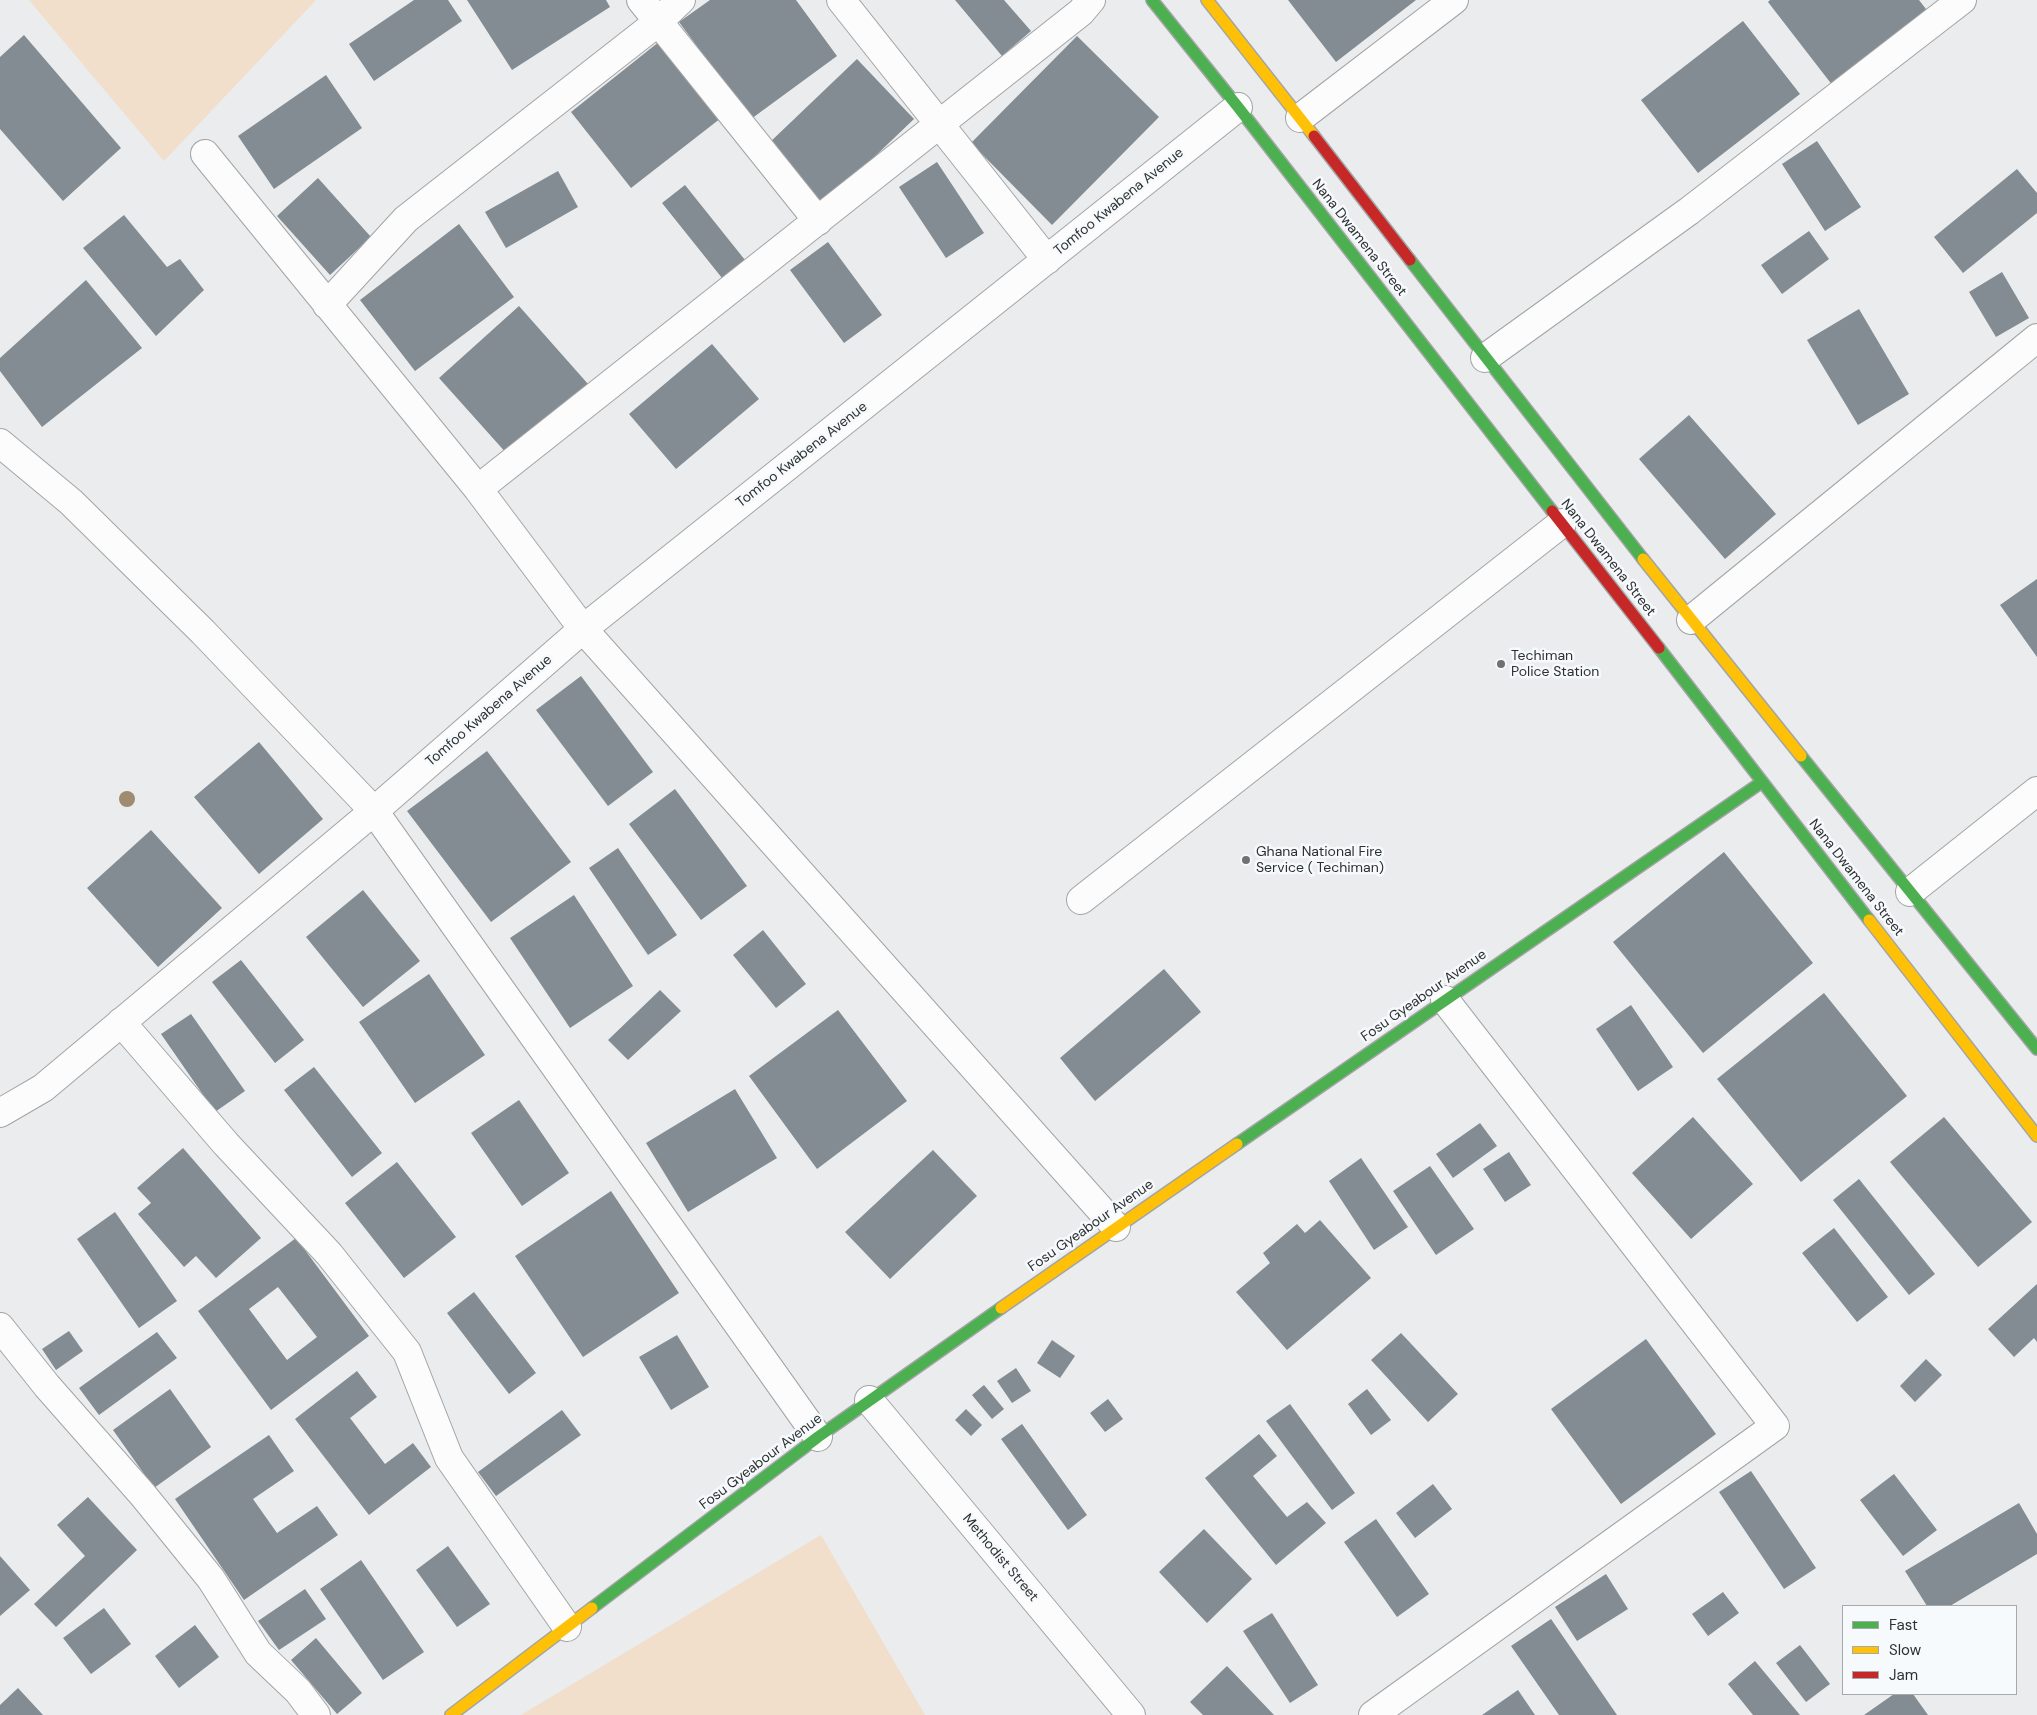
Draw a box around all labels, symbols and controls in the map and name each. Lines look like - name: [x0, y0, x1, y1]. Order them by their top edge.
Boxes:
- street label: Tomfoo Kwabena Avenue: [1051, 145, 1187, 259]
- street label: Nana Dwamena Street: [1308, 176, 1410, 300]
- street label: Tomfoo Kwabena Avenue: [733, 399, 871, 511]
- street label: Nana Dwamena Street: [1557, 496, 1659, 620]
- place label: Techiman Police Station: [1511, 648, 1599, 680]
- street label: Tomfoo Kwabena Avenue: [422, 652, 556, 770]
- marker: Techiman Police Station: [1495, 658, 1507, 670]
- street label: Nana Dwamena Street: [1805, 816, 1907, 940]
- place label: Ghana National Fire Service ( Techiman): [1256, 844, 1384, 876]
- marker: Ghana National Fire Service ( Techiman): [1240, 854, 1252, 866]
- street label: Fosu Gyeabour Avenue: [1358, 946, 1490, 1046]
- street label: Fosu Gyeabour Avenue: [1025, 1176, 1157, 1276]
- street label: Fosu Gyeabour Avenue: [696, 1410, 826, 1514]
- street label: Methodist Street: [959, 1511, 1041, 1605]
- legend: [1842, 1605, 2017, 1695]
- text: Fast: [1889, 1615, 1918, 1635]
- text: Slow: [1889, 1640, 1921, 1660]
- text: Jam: [1889, 1665, 1918, 1685]

